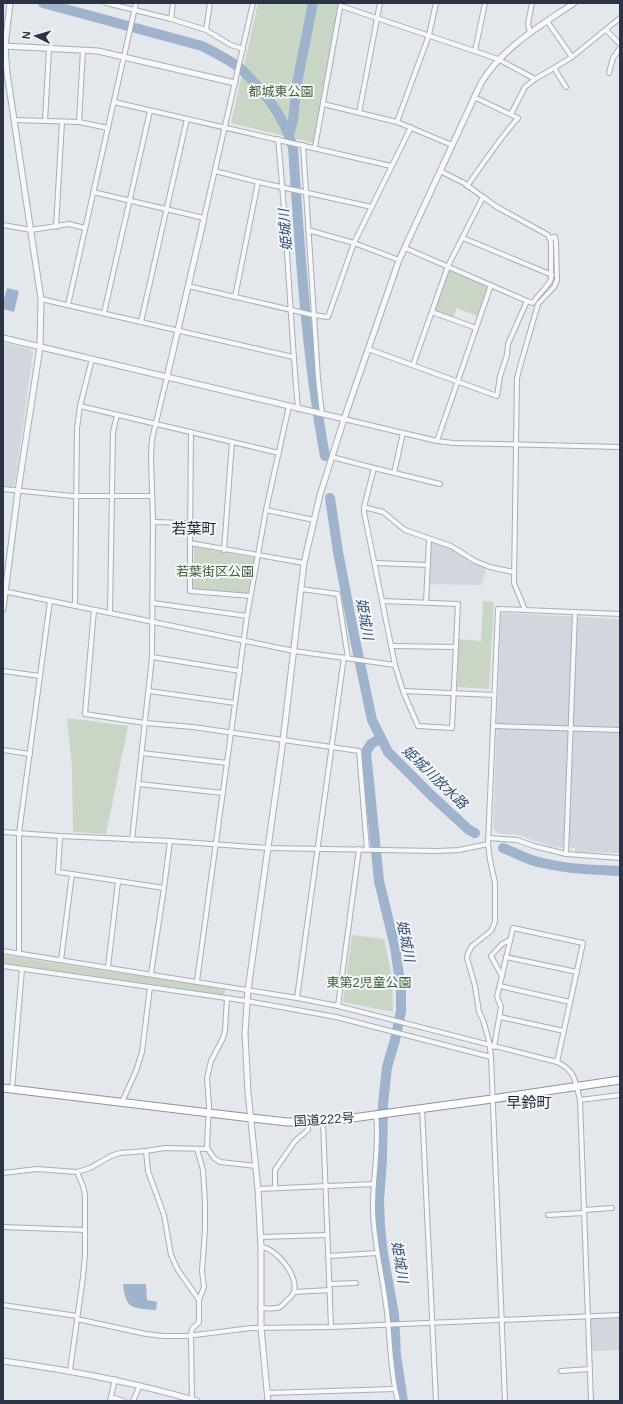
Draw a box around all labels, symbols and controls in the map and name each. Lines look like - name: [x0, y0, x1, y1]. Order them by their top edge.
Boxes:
- north arrow: [16, 16, 56, 56]
- text: N: [20, 31, 32, 40]
- park label: 都城東公園: [248, 84, 314, 99]
- water label: 姫城川: [275, 206, 294, 252]
- district label: 若葉町: [171, 520, 217, 537]
- park label: 若葉街区公園: [176, 564, 254, 579]
- water label: 姫城川: [353, 597, 377, 643]
- water label: 姫城川放水路: [399, 742, 471, 813]
- water label: 姫城川: [394, 919, 418, 965]
- park label: 東第2児童公園: [326, 975, 412, 990]
- district label: 早鈴町: [506, 1094, 552, 1111]
- street label: 国道222号: [293, 1110, 355, 1129]
- water label: 姫城川: [389, 1240, 411, 1286]

